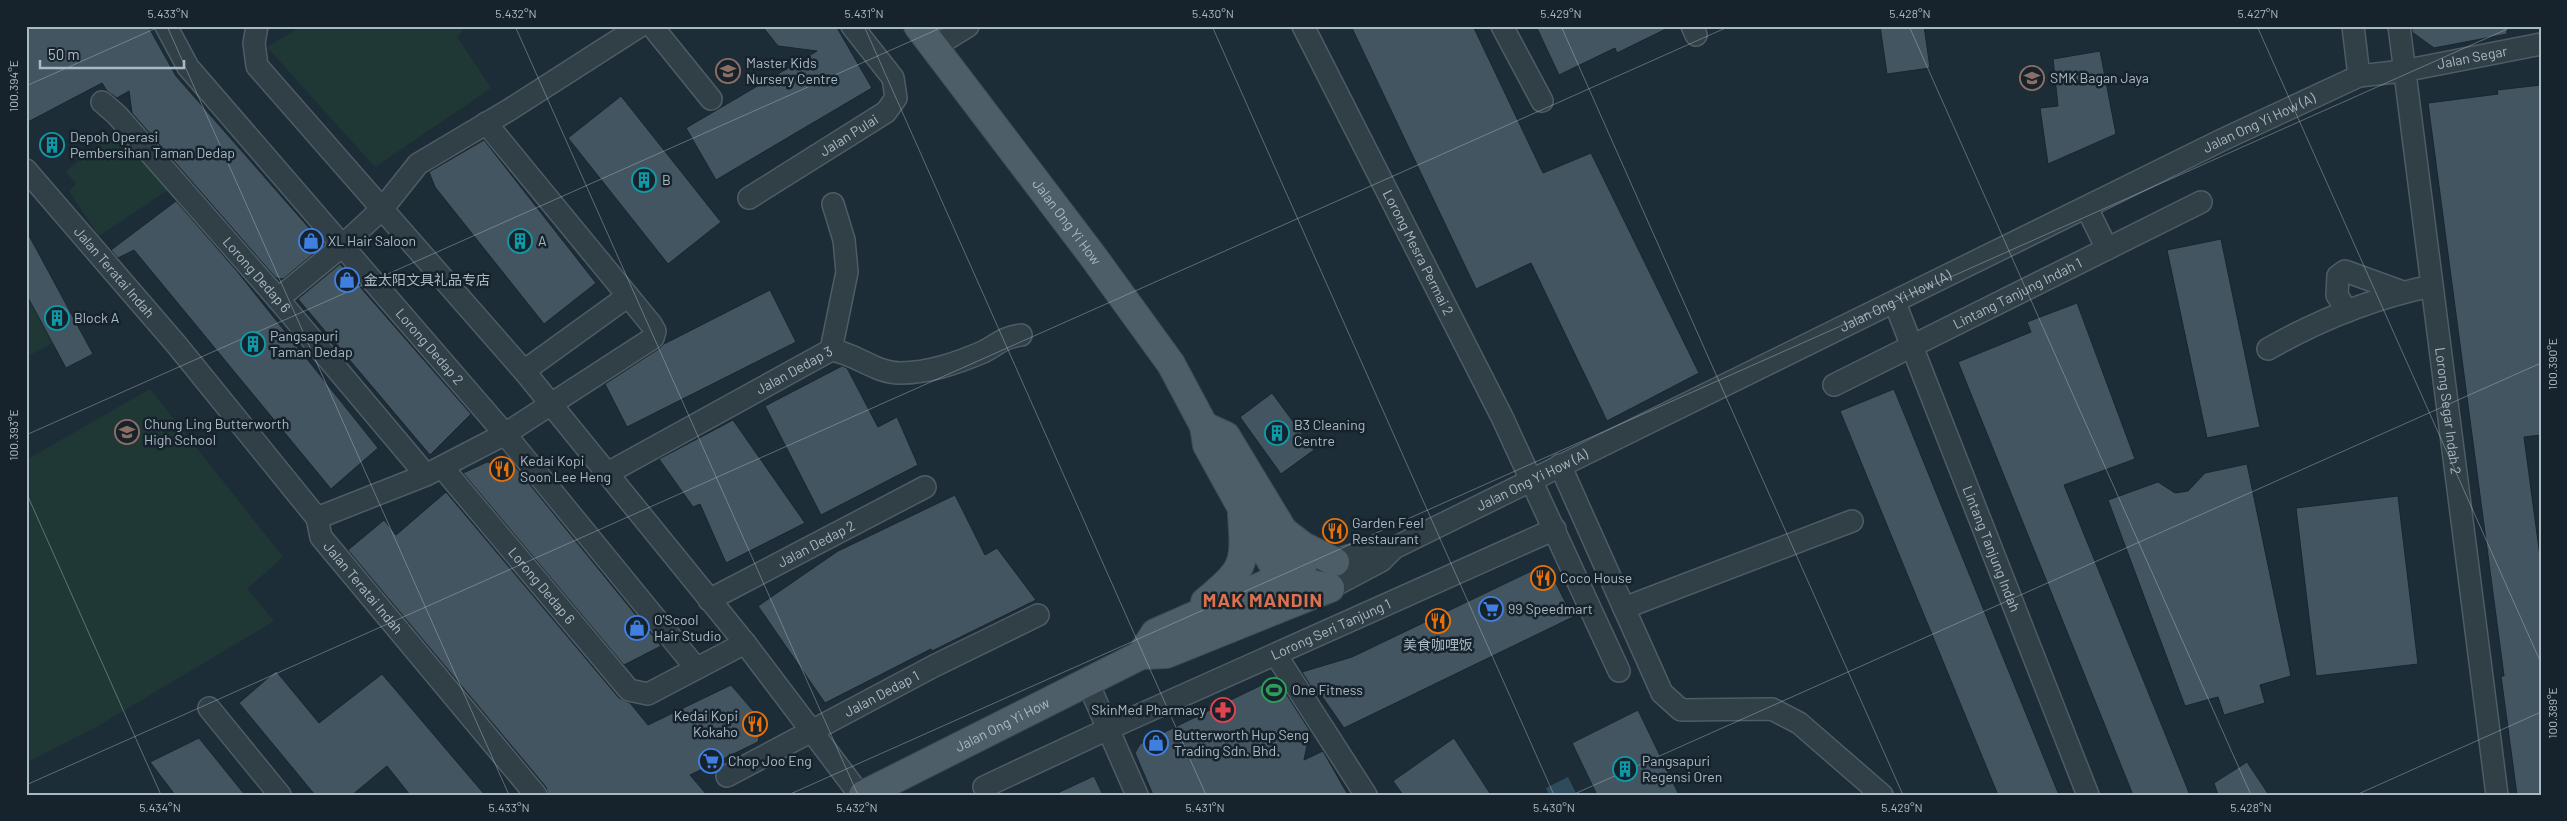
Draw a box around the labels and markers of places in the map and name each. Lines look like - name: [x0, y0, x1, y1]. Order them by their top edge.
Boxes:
- place label: Master Kids Nursery Centre: [746, 54, 838, 87]
- school or university icon: Master Kids Nursery Centre: [715, 58, 741, 84]
- school or university icon: SMK Bagan Jaya: [2019, 65, 2045, 91]
- place label: SMK Bagan Jaya: [2050, 69, 2149, 86]
- place label: Depoh Operasi Pembersihan Taman Dedap: [70, 128, 235, 161]
- building icon: Depoh Operasi Pembersihan Taman Dedap: [39, 132, 65, 158]
- building icon: B: [631, 167, 657, 193]
- place label: B: [662, 171, 671, 188]
- shop icon: XL Hair Saloon: [298, 228, 324, 254]
- building icon: A: [507, 228, 533, 254]
- place label: XL Hair Saloon: [328, 232, 416, 249]
- place label: A: [538, 232, 547, 249]
- shop icon: 金太阳文具礼品专店: [334, 267, 360, 293]
- place label: 金太阳文具礼品专店: [364, 271, 490, 288]
- building icon: Block A: [44, 305, 70, 331]
- place label: Block A: [74, 309, 120, 326]
- place label: Pangsapuri Taman Dedap: [270, 327, 353, 360]
- building icon: Pangsapuri Taman Dedap: [240, 331, 266, 357]
- place label: Chung Ling Butterworth High School: [144, 415, 289, 448]
- place label: B3 Cleaning Centre: [1294, 416, 1365, 449]
- school or university icon: Chung Ling Butterworth High School: [114, 419, 140, 445]
- building icon: B3 Cleaning Centre: [1264, 420, 1290, 446]
- place label: Kedai Kopi Soon Lee Heng: [520, 452, 611, 485]
- restaurant icon: Kedai Kopi Soon Lee Heng: [489, 456, 515, 482]
- place label: Garden Feel Restaurant: [1352, 514, 1424, 547]
- restaurant icon: Garden Feel Restaurant: [1322, 518, 1348, 544]
- restaurant icon: Coco House: [1530, 565, 1556, 591]
- place label: Coco House: [1560, 569, 1632, 586]
- supermarket icon: 99 Speedmart: [1478, 596, 1504, 622]
- place label: 99 Speedmart: [1508, 600, 1593, 617]
- restaurant icon: 美食咖哩饭: [1425, 608, 1451, 634]
- place label: O'Scool Hair Studio: [654, 611, 721, 644]
- shop icon: O'Scool Hair Studio: [624, 615, 650, 641]
- place label: 美食咖哩饭: [1403, 636, 1473, 653]
- sports icon: One Fitness: [1261, 677, 1287, 703]
- place label: One Fitness: [1292, 681, 1363, 698]
- pharmacy icon: SkinMed Pharmacy: [1210, 697, 1236, 723]
- place label: SkinMed Pharmacy: [1091, 701, 1207, 718]
- place label: Kedai Kopi Kokaho: [674, 707, 738, 740]
- restaurant icon: Kedai Kopi Kokaho: [742, 711, 768, 737]
- place label: Butterworth Hup Seng Trading Sdn. Bhd.: [1174, 726, 1309, 759]
- shop icon: Butterworth Hup Seng Trading Sdn. Bhd.: [1143, 730, 1169, 756]
- supermarket icon: Chop Joo Eng: [698, 748, 724, 774]
- place label: Chop Joo Eng: [728, 752, 812, 769]
- place label: Pangsapuri Regensi Oren: [1642, 752, 1722, 785]
- building icon: Pangsapuri Regensi Oren: [1612, 756, 1638, 782]

